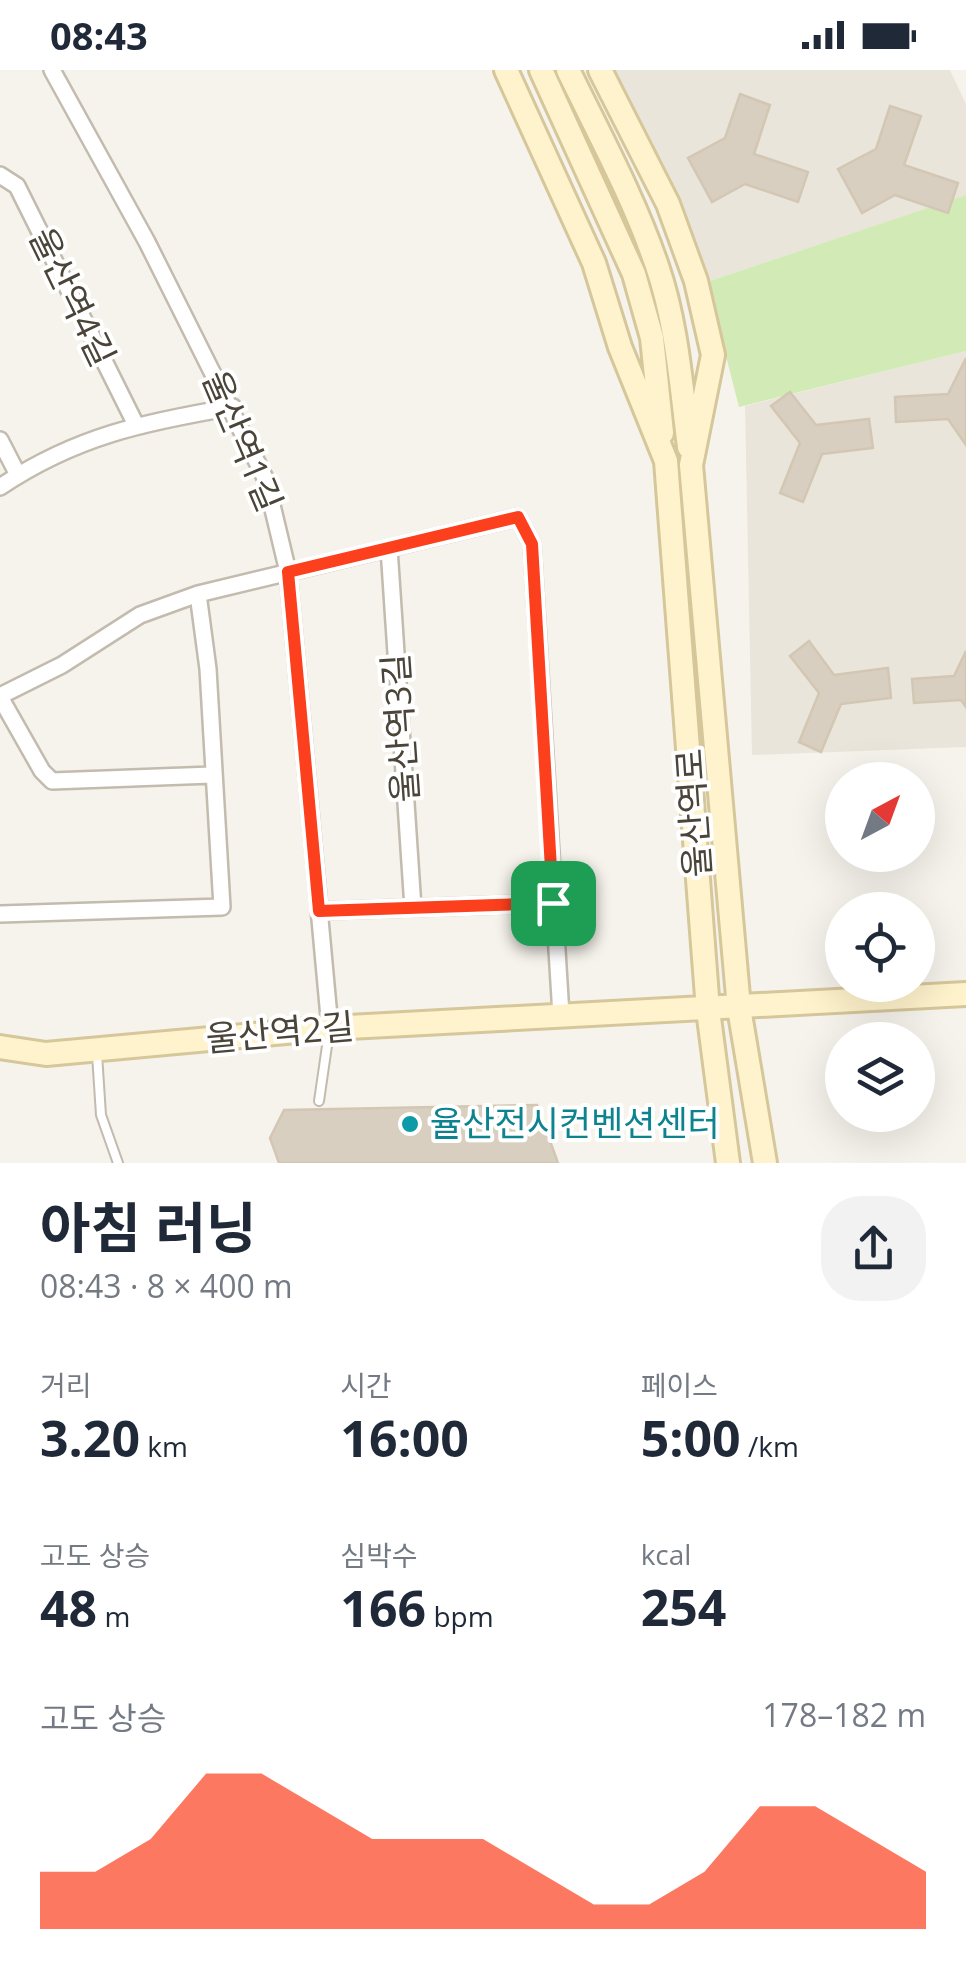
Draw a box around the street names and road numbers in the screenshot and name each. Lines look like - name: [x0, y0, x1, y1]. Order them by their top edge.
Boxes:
- street label: 울산역4길: [20, 219, 127, 374]
- street label: 울산역1길: [193, 363, 294, 518]
- street label: 울산역3길: [371, 652, 428, 804]
- street label: 울산역로: [665, 747, 720, 879]
- street label: 울산역2길: [204, 1002, 356, 1061]

